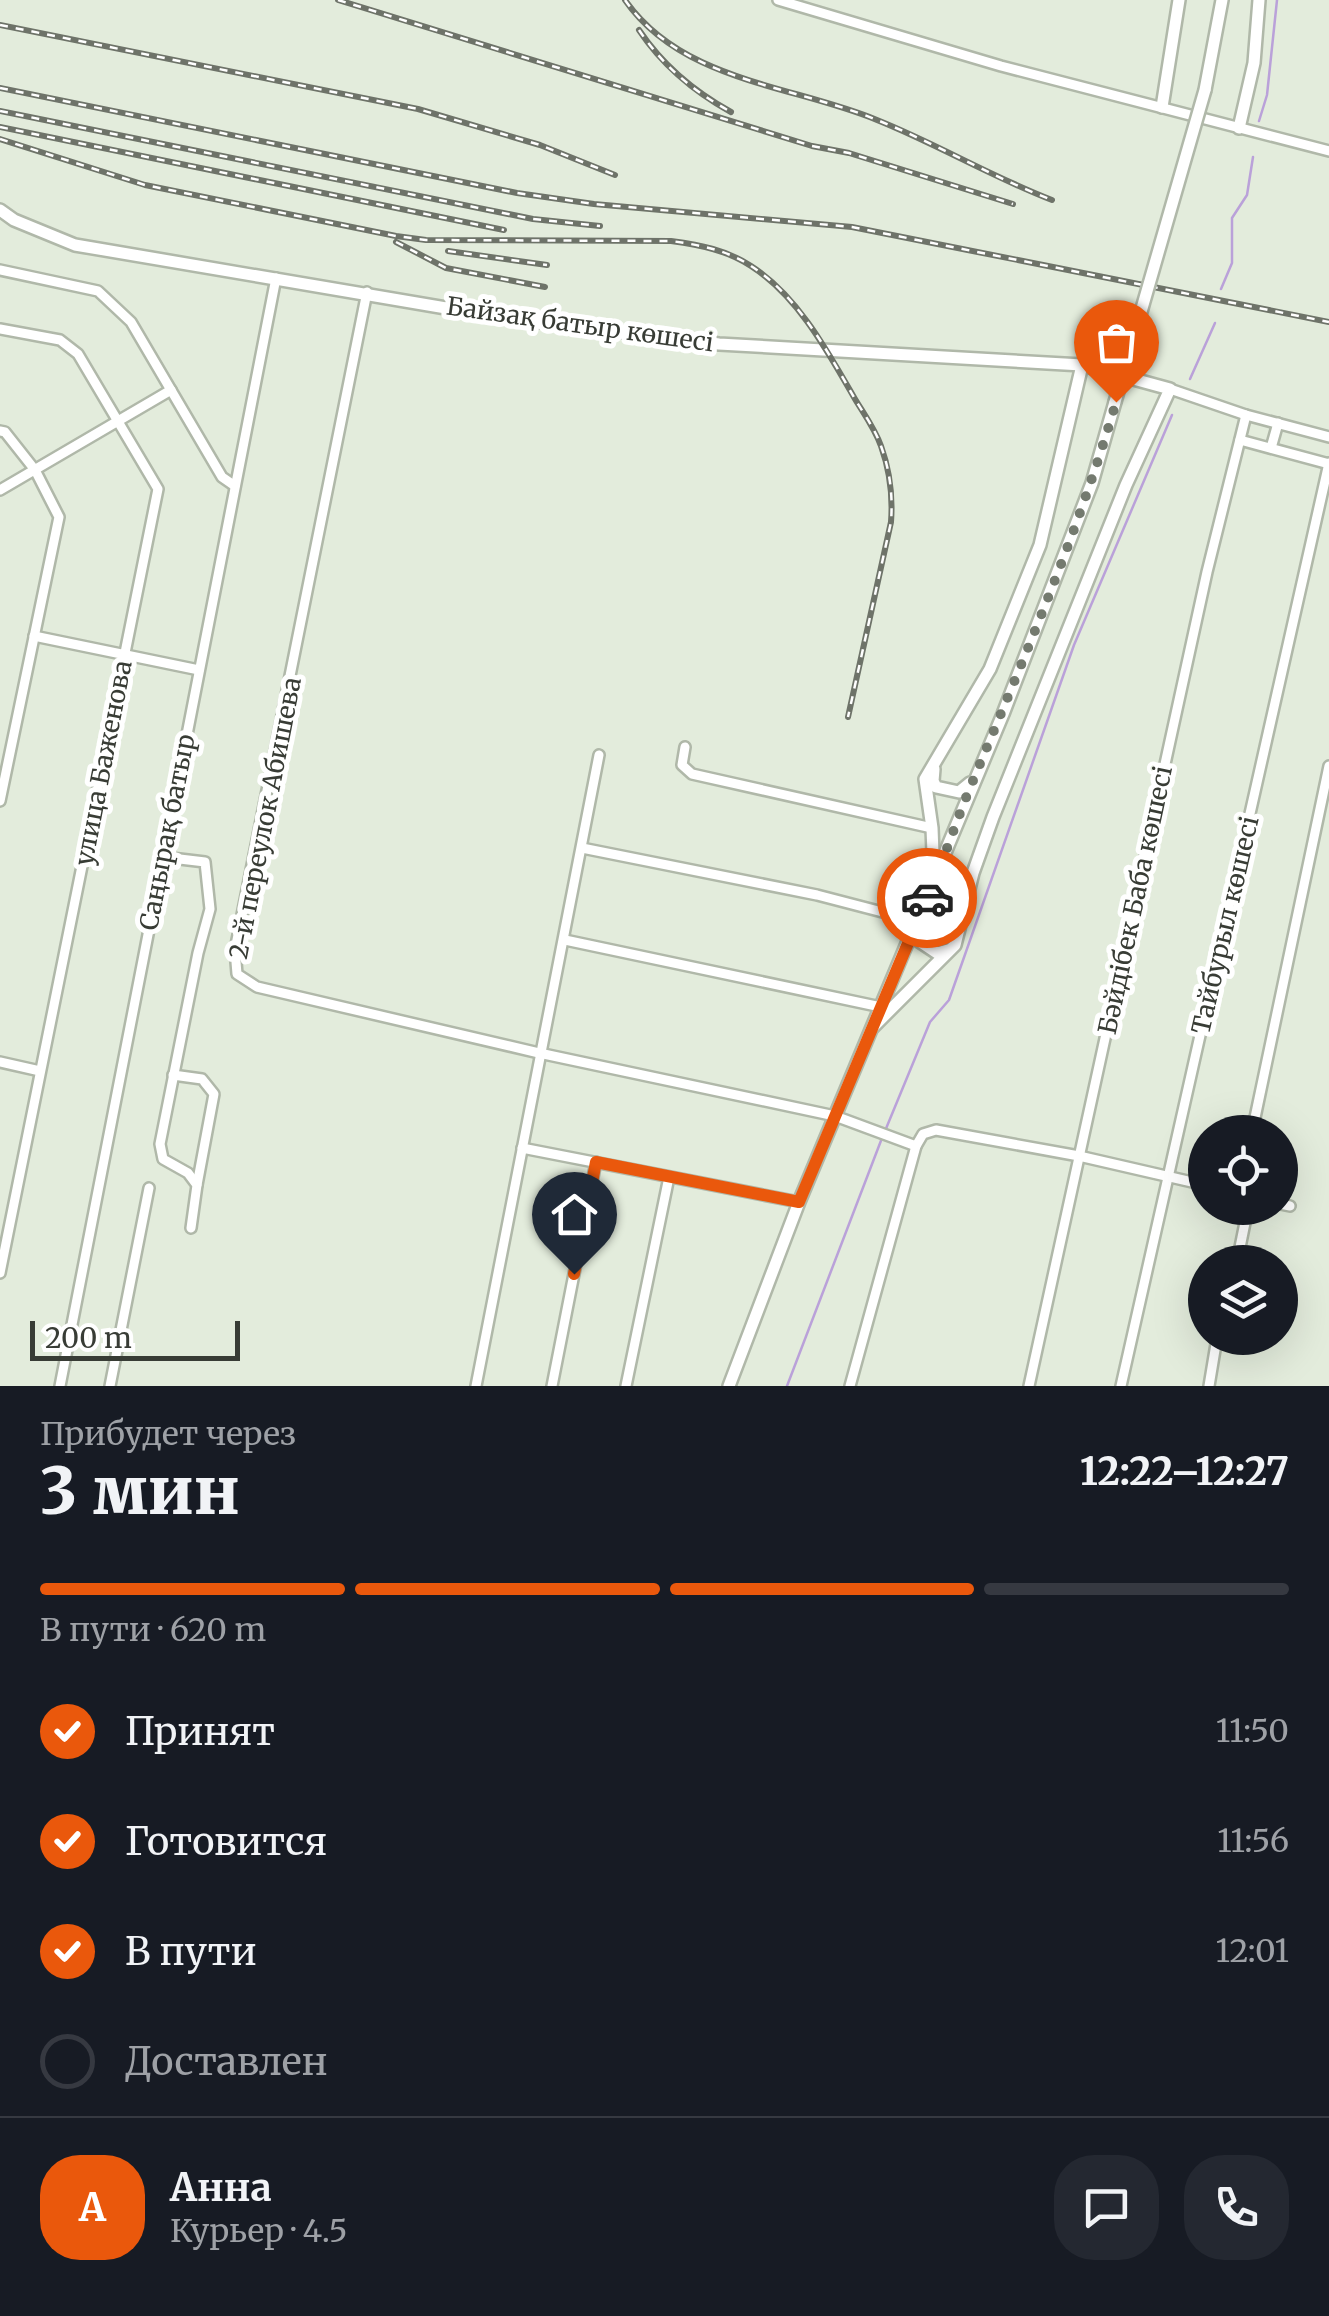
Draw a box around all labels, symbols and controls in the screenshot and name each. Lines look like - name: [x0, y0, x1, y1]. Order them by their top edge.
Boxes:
- street label: Байзақ батыр көшесі: [444, 289, 716, 359]
- pin: [1074, 300, 1159, 403]
- icon: bag: [1089, 315, 1144, 370]
- street label: улица Баженова: [67, 658, 139, 868]
- street label: 2-й переулок Абишева: [222, 674, 308, 962]
- street label: Саңырақ батыр: [132, 731, 202, 933]
- street label: Бәйдібек Баба көшесі: [1091, 763, 1179, 1037]
- street label: Тайбурыл көшесі: [1184, 813, 1266, 1037]
- courier: [877, 848, 977, 948]
- icon: car: [900, 871, 955, 926]
- map controls: [1188, 1115, 1298, 1355]
- button: locate: [1188, 1115, 1298, 1225]
- pin: [532, 1172, 617, 1275]
- icon: home: [547, 1187, 602, 1242]
- button: layers: [1188, 1245, 1298, 1355]
- scale bar: [30, 1316, 240, 1360]
- text: 200 m: [45, 1320, 132, 1356]
- text: Прибудет через: [40, 1414, 296, 1454]
- text: 12:22–12:27: [1080, 1448, 1289, 1495]
- text: 3 мин: [40, 1450, 240, 1532]
- text: В пути · 620 m: [40, 1610, 266, 1650]
- icon: check: [40, 1704, 95, 1759]
- text: Принят: [125, 1708, 275, 1755]
- text: 11:50: [1216, 1711, 1289, 1751]
- icon: check: [40, 1814, 95, 1869]
- text: Готовится: [125, 1818, 327, 1865]
- text: 11:56: [1217, 1821, 1289, 1861]
- icon: check: [40, 1924, 95, 1979]
- text: В пути: [125, 1928, 257, 1975]
- text: 12:01: [1215, 1931, 1289, 1971]
- text: Доставлен: [125, 2038, 328, 2085]
- button: chat: [1054, 2155, 1159, 2260]
- button: phone: [1184, 2155, 1289, 2260]
- text: Анна: [170, 2164, 272, 2211]
- text: А: [79, 2184, 106, 2231]
- text: Курьер · 4.5: [170, 2211, 347, 2251]

